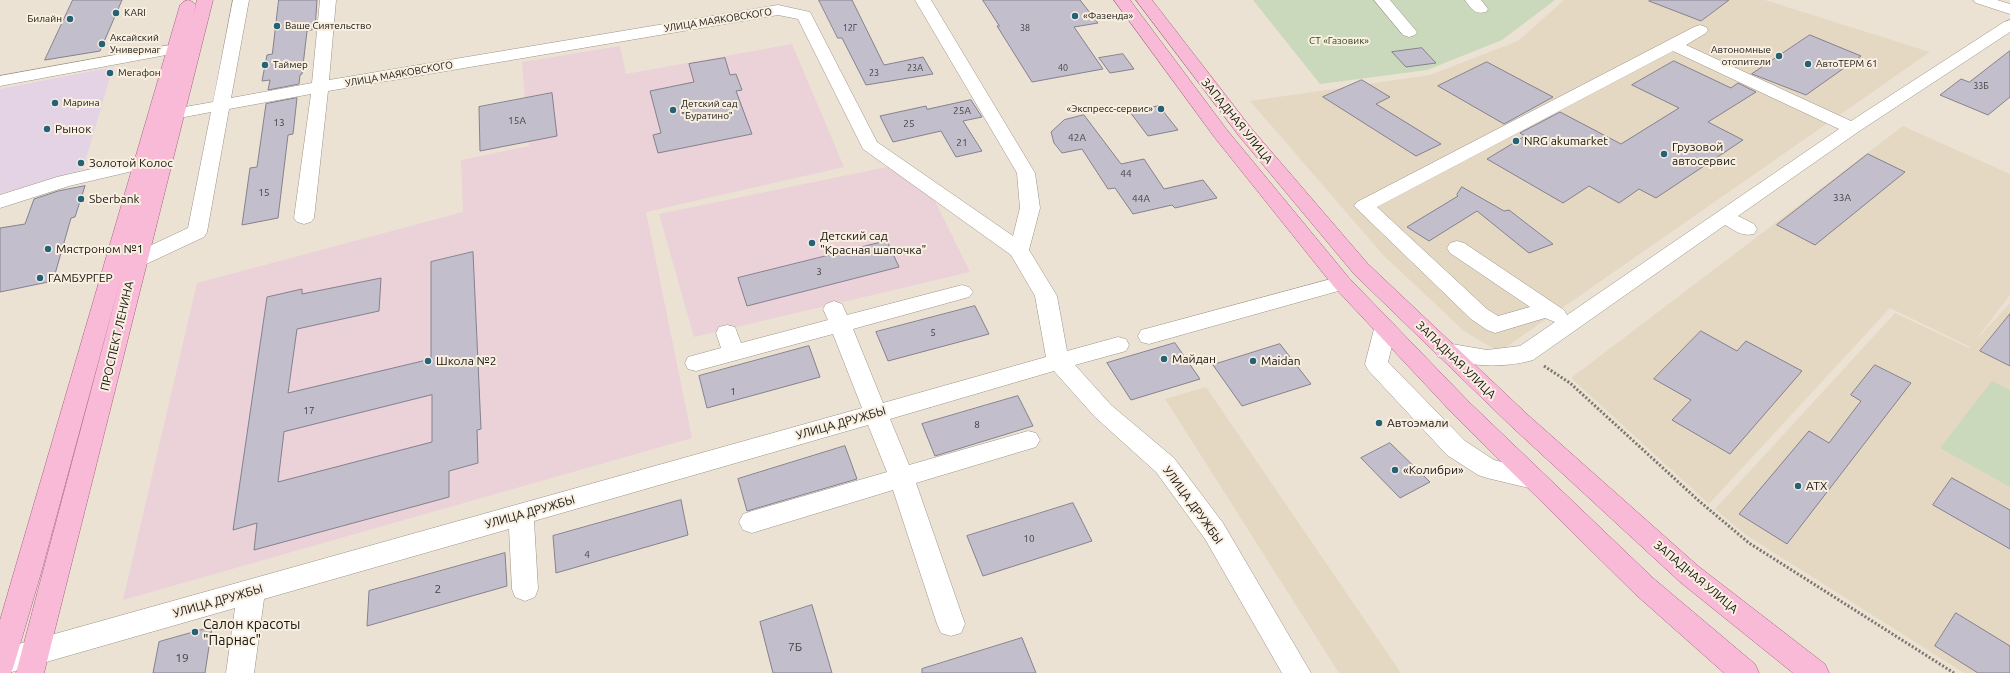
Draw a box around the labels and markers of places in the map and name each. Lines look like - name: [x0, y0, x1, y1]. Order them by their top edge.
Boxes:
- place label: KARI: [124, 7, 146, 19]
- marker: KARI: [111, 8, 121, 18]
- place label: «Фазенда»: [1083, 10, 1133, 22]
- marker: «Фазенда»: [1070, 11, 1080, 21]
- place label: Билайн: [27, 13, 62, 25]
- marker: Билайн: [65, 14, 75, 24]
- place label: Ваше Сиятельство: [285, 20, 371, 32]
- marker: Ваше Сиятельство: [272, 21, 282, 31]
- place label: Аксайский Универмаг: [110, 32, 161, 56]
- marker: Аксайский Универмаг: [97, 39, 107, 49]
- place label: Автономные отопители: [1711, 44, 1771, 68]
- marker: Автономные отопители: [1774, 51, 1784, 61]
- place label: АвтоТЕРМ 61: [1816, 58, 1878, 70]
- place label: Таймер: [273, 59, 308, 71]
- marker: АвтоТЕРМ 61: [1803, 59, 1813, 69]
- marker: Таймер: [260, 60, 270, 70]
- place label: Мегафон: [118, 67, 161, 79]
- marker: Мегафон: [105, 68, 115, 78]
- place label: Марина: [63, 97, 100, 109]
- marker: Марина: [50, 98, 60, 108]
- place label: Детский сад "Буратино": [681, 98, 738, 122]
- place label: «Экспресс-сервис»: [1067, 103, 1153, 115]
- marker: «Экспресс-сервис»: [1156, 104, 1166, 114]
- marker: Детский сад "Буратино": [668, 105, 678, 115]
- place label: Рынок: [55, 122, 91, 136]
- marker: Рынок: [42, 124, 52, 134]
- place label: NRG akumarket: [1524, 134, 1608, 148]
- marker: NRG akumarket: [1511, 136, 1521, 146]
- place label: Грузовой автосервис: [1672, 140, 1736, 168]
- marker: Грузовой автосервис: [1659, 149, 1669, 159]
- place label: Золотой Колос: [89, 156, 173, 170]
- marker: Золотой Колос: [76, 158, 86, 168]
- place label: Sberbank: [89, 192, 140, 206]
- marker: Sberbank: [76, 194, 86, 204]
- place label: Детский сад "Красная шапочка": [820, 229, 926, 257]
- marker: Детский сад "Красная шапочка": [807, 238, 817, 248]
- place label: Мястроном №1: [56, 242, 143, 256]
- marker: Мястроном №1: [43, 244, 53, 254]
- place label: ГАМБУРГЕР: [48, 271, 113, 285]
- marker: ГАМБУРГЕР: [35, 273, 45, 283]
- place label: Майдан: [1172, 352, 1216, 366]
- place label: Школа №2: [436, 354, 497, 368]
- marker: Майдан: [1159, 354, 1169, 364]
- place label: Maidan: [1261, 354, 1301, 368]
- marker: Школа №2: [423, 356, 433, 366]
- marker: Maidan: [1248, 356, 1258, 366]
- place label: Автоэмали: [1387, 416, 1448, 430]
- marker: Автоэмали: [1374, 418, 1384, 428]
- place label: «Колибри»: [1403, 463, 1464, 477]
- marker: «Колибри»: [1390, 465, 1400, 475]
- place label: АТХ: [1806, 479, 1827, 493]
- marker: АТХ: [1793, 481, 1803, 491]
- place label: Салон красоты "Парнас": [203, 616, 300, 648]
- marker: Салон красоты "Парнас": [190, 627, 200, 637]

